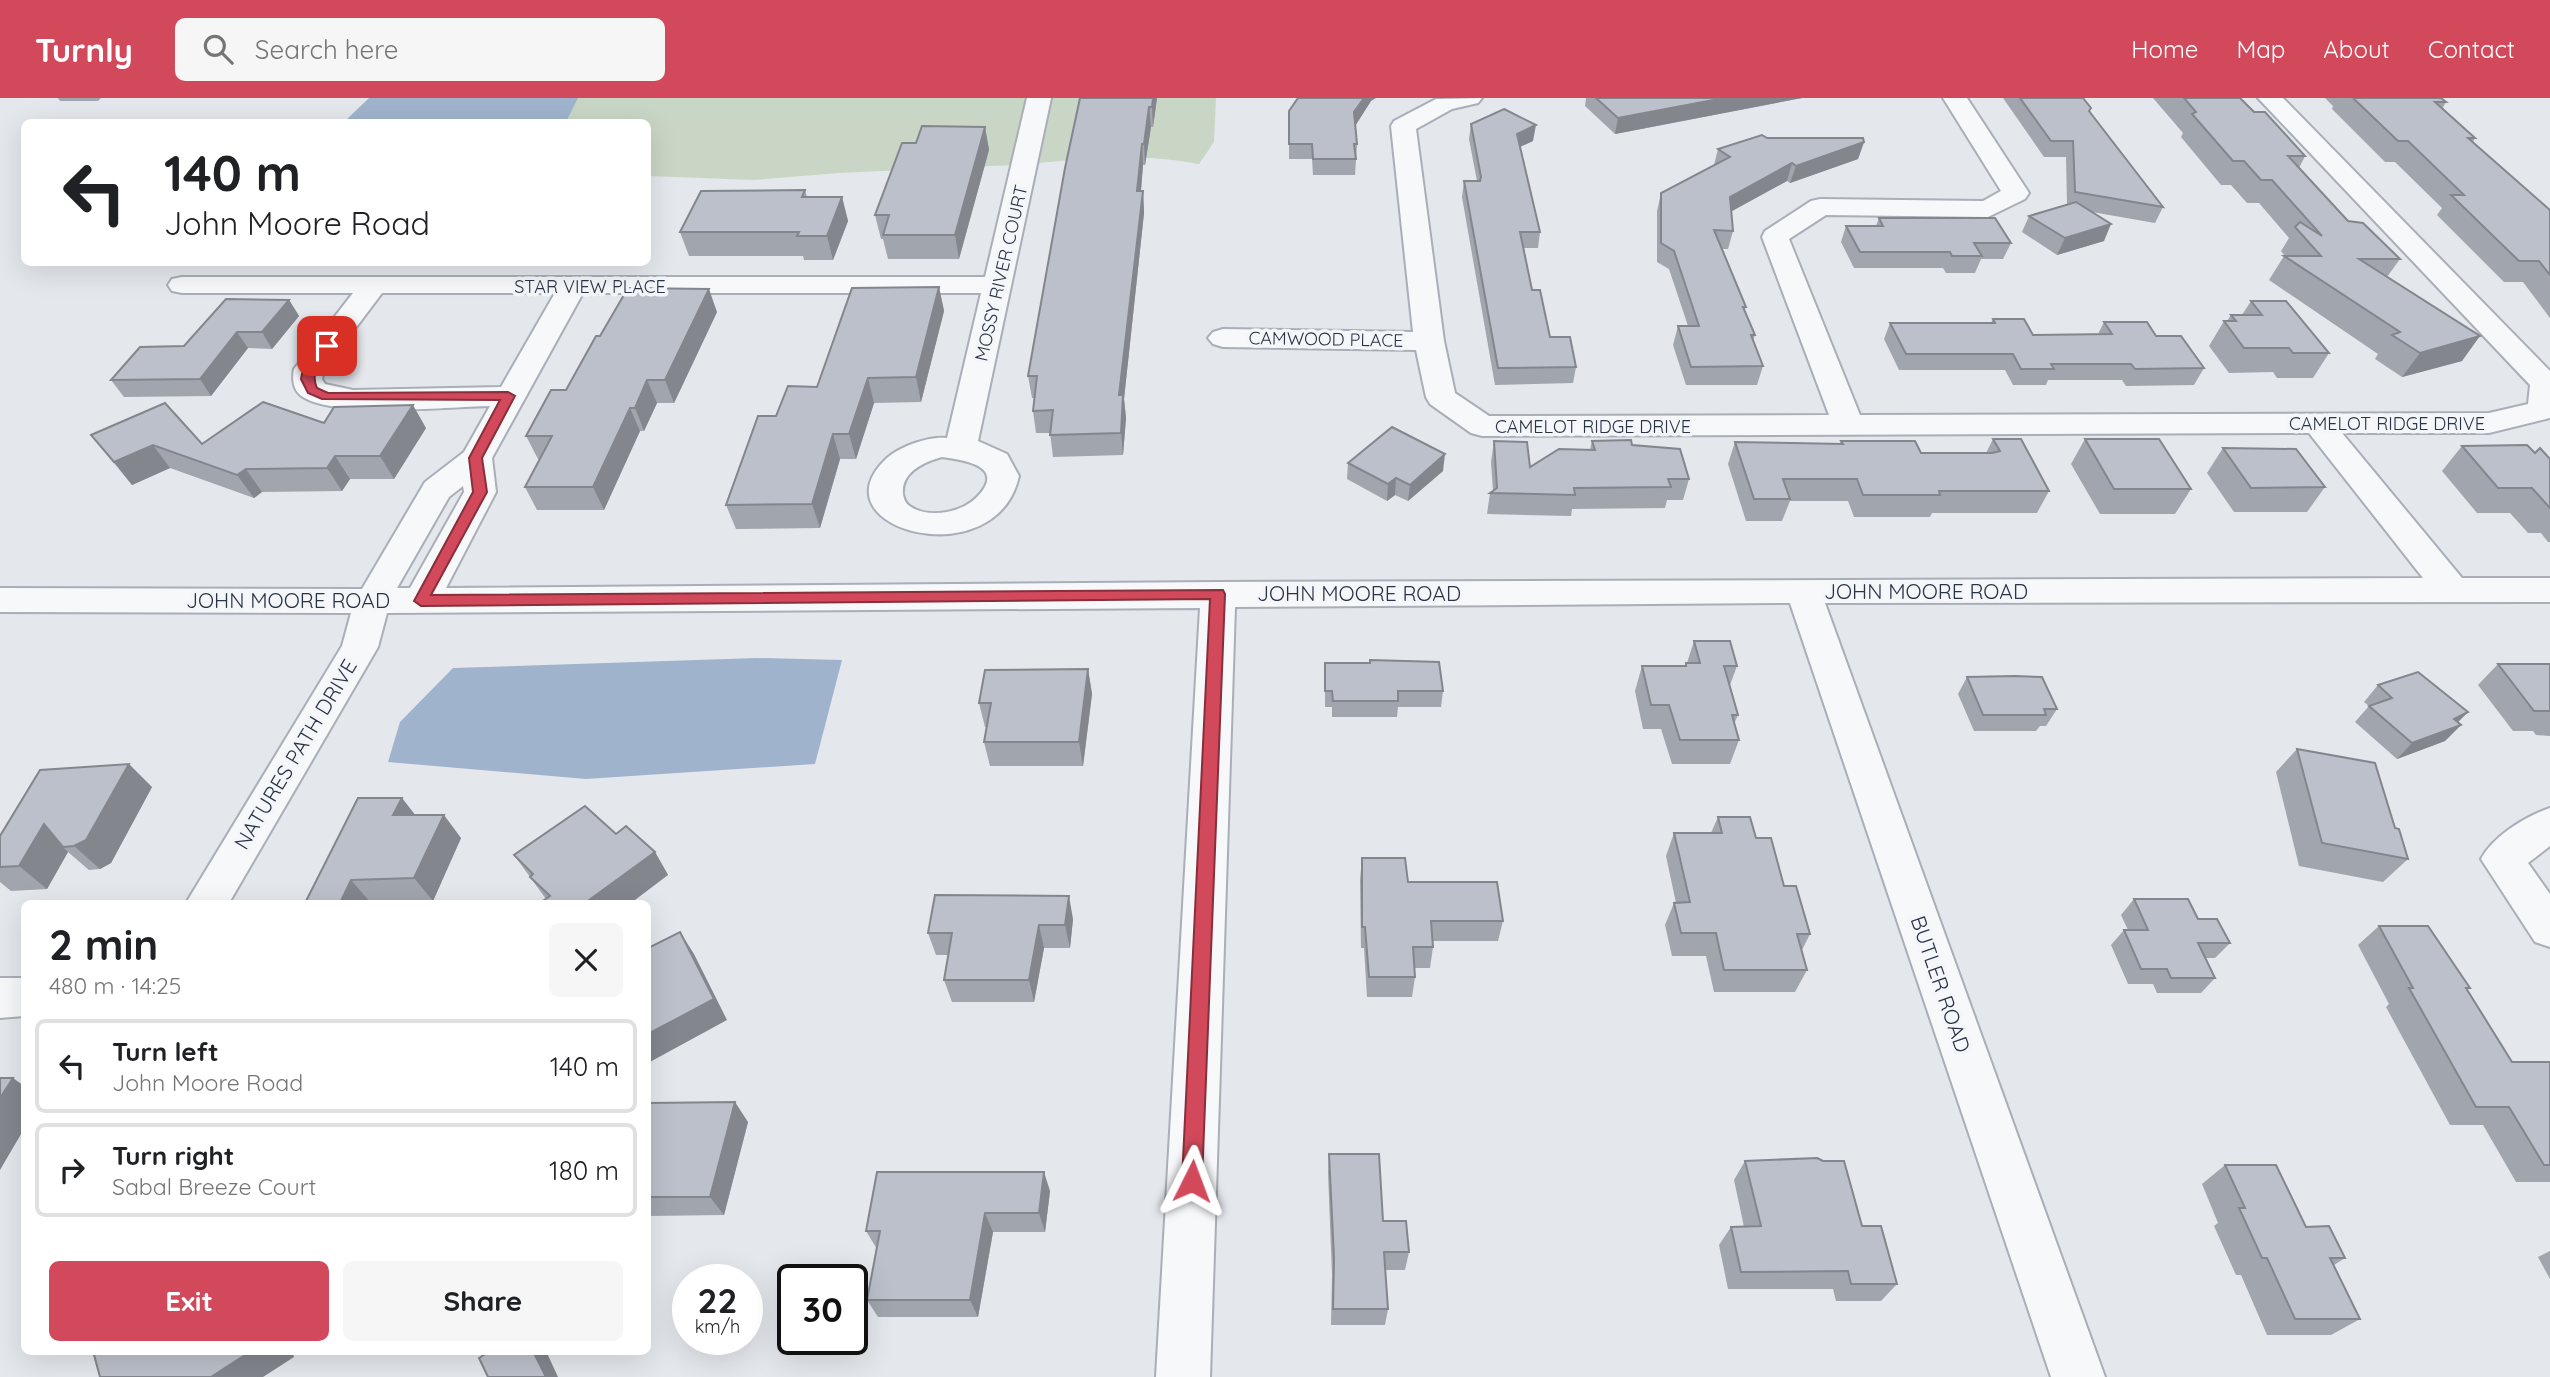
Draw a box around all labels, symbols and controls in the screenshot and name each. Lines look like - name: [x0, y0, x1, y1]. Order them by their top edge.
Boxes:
- search box: [175, 18, 665, 81]
- text: Turnly: [35, 29, 133, 70]
- icon: search: [199, 30, 237, 68]
- text: Search here: [255, 33, 398, 66]
- text: Home: [2131, 34, 2198, 64]
- text: Map: [2236, 34, 2285, 64]
- text: About: [2323, 34, 2390, 64]
- text: Contact: [2428, 34, 2515, 64]
- text: 140 m: [164, 142, 301, 203]
- icon: left: [49, 147, 140, 238]
- street label: MOSSY RIVER COURT: [970, 182, 1033, 363]
- text: John Moore Road: [164, 203, 430, 243]
- street label: STAR VIEW PLACE: [514, 275, 666, 298]
- pin: [297, 316, 357, 376]
- street label: CAMWOOD PLACE: [1248, 326, 1404, 352]
- icon: arrive: [308, 327, 346, 365]
- street label: CAMELOT RIDGE DRIVE: [2289, 412, 2485, 435]
- street label: CAMELOT RIDGE DRIVE: [1495, 415, 1691, 438]
- street label: JOHN MOORE ROAD: [1824, 578, 2028, 604]
- street label: JOHN MOORE ROAD: [1257, 580, 1461, 606]
- street label: JOHN MOORE ROAD: [186, 587, 390, 613]
- street label: NATURES PATH DRIVE: [228, 654, 362, 854]
- street label: BUTLER ROAD: [1905, 912, 1977, 1056]
- text: 2 min: [49, 918, 158, 971]
- button: close: [549, 923, 623, 997]
- text: 480 m · 14:25: [49, 971, 181, 1000]
- text: Turn left: [112, 1035, 219, 1068]
- icon: left: [53, 1047, 91, 1085]
- text: 140 m: [550, 1050, 619, 1083]
- text: John Moore Road: [112, 1068, 303, 1097]
- text: Turn right: [112, 1139, 234, 1172]
- position arrow: [1155, 1144, 1229, 1218]
- icon: right: [53, 1151, 91, 1189]
- text: 180 m: [549, 1154, 619, 1187]
- text: Sabal Breeze Court: [112, 1172, 316, 1201]
- button: Exit: [49, 1261, 329, 1341]
- button: Share: [343, 1261, 623, 1341]
- speed limit sign: 30: [777, 1264, 868, 1355]
- text: 22: [698, 1278, 737, 1322]
- text: km/h: [695, 1315, 740, 1338]

